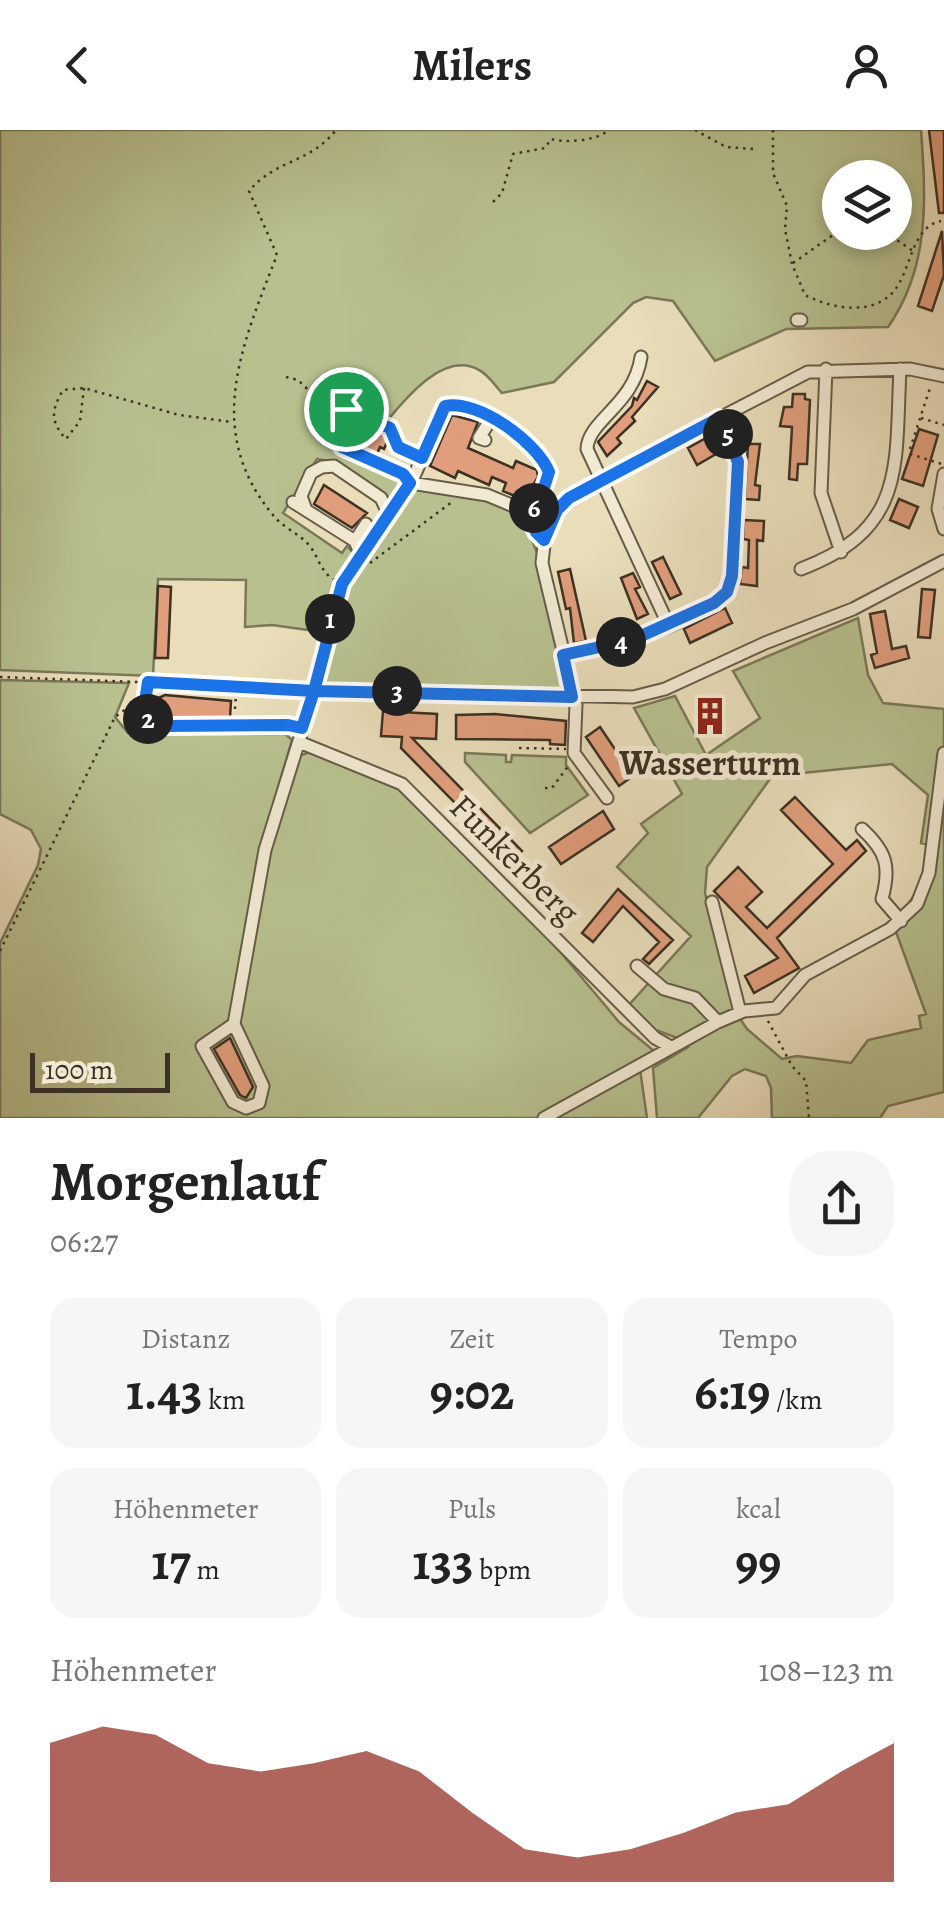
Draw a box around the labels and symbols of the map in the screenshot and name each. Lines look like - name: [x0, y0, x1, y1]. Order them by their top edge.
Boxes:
- pin: [304, 367, 389, 452]
- pin: 5: [703, 409, 753, 459]
- pin: 6: [509, 483, 559, 533]
- pin: 1: [305, 594, 355, 644]
- pin: 4: [596, 617, 646, 667]
- pin: 3: [372, 666, 422, 716]
- pin: 2: [123, 694, 173, 744]
- building icon: Wasserturm: [689, 695, 731, 737]
- place label: Wasserturm: [618, 739, 801, 787]
- street label: Funkerberg: [439, 783, 591, 935]
- scale bar: [30, 1048, 170, 1093]

